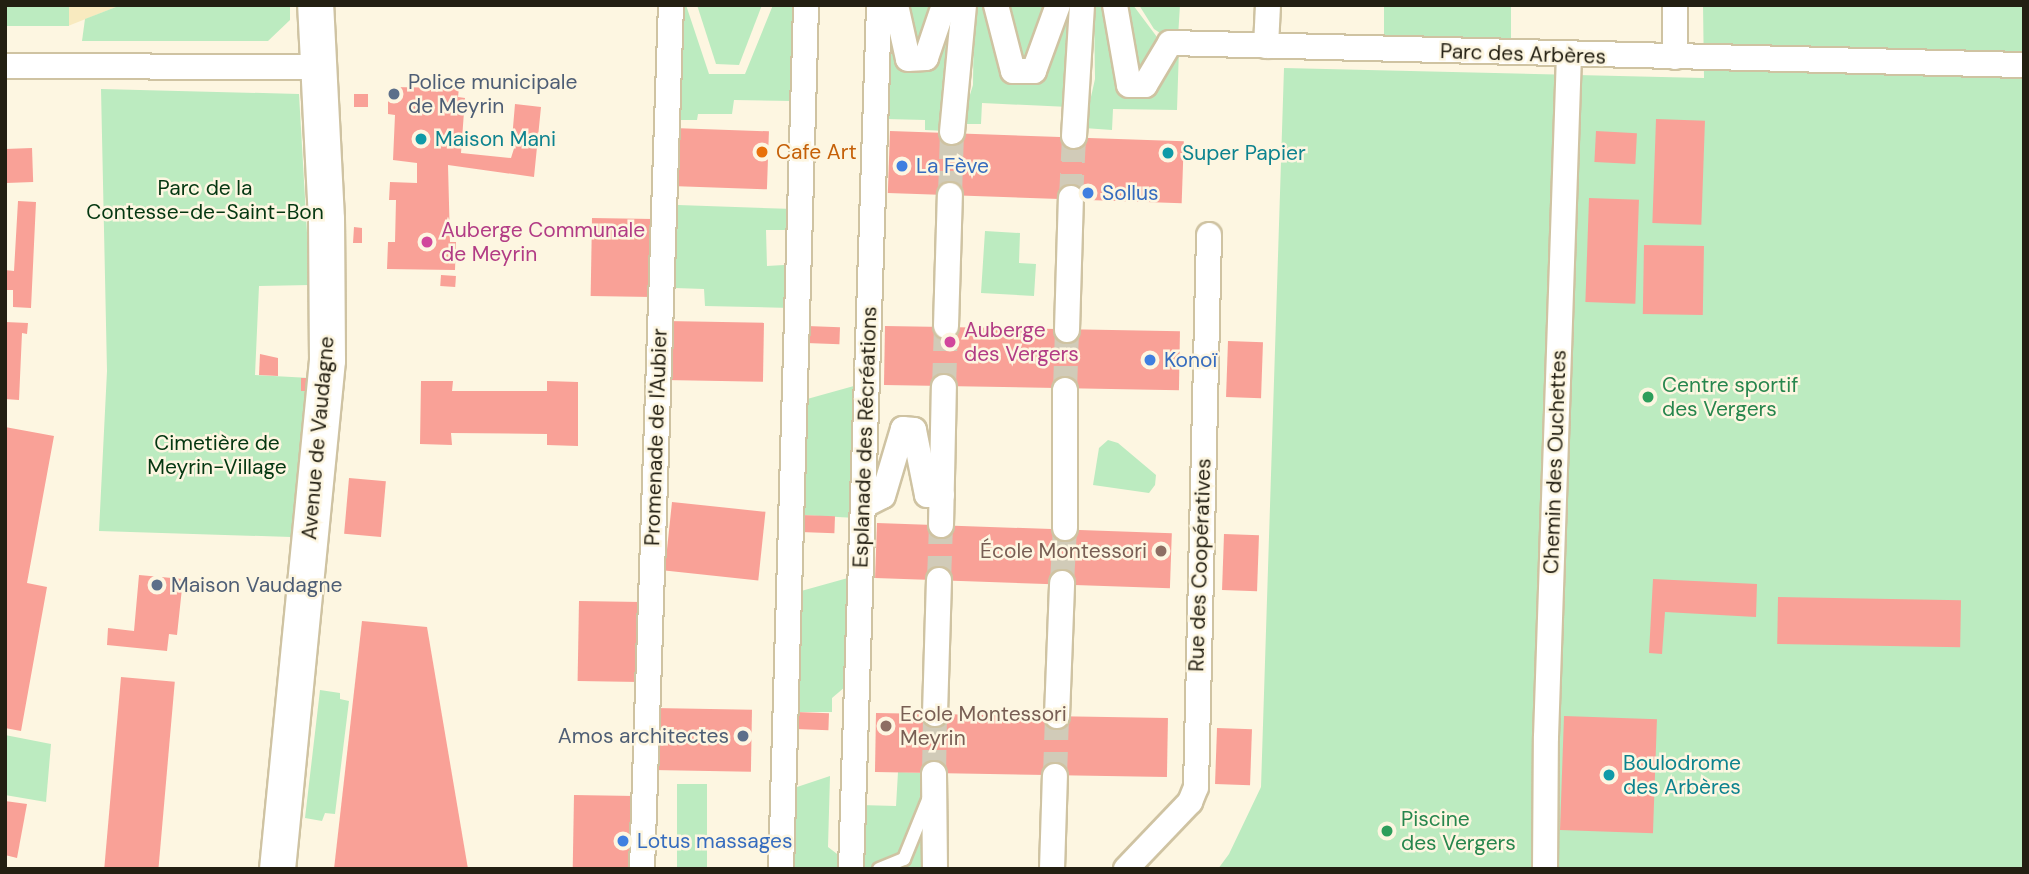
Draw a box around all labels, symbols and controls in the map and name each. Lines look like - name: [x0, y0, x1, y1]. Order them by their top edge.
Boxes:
- street label: Parc des Arbères: [1440, 39, 1606, 69]
- place label: Police municipale de Meyrin: [408, 69, 577, 119]
- marker: Police municipale de Meyrin: [386, 86, 402, 102]
- place label: Maison Mani: [435, 126, 556, 152]
- marker: Maison Mani: [413, 131, 429, 147]
- place label: Cafe Art: [776, 139, 857, 165]
- place label: Super Papier: [1182, 140, 1306, 166]
- marker: Cafe Art: [754, 144, 770, 160]
- marker: Super Papier: [1160, 145, 1176, 161]
- place label: La Fève: [916, 153, 989, 179]
- marker: La Fève: [894, 158, 910, 174]
- park label: Parc de la Contesse-de-Saint-Bon: [86, 175, 324, 225]
- place label: Sollus: [1102, 180, 1159, 206]
- marker: Sollus: [1080, 185, 1096, 201]
- place label: Auberge Communale de Meyrin: [441, 217, 645, 267]
- marker: Auberge Communale de Meyrin: [419, 234, 435, 250]
- street label: Esplanade des Récréations: [848, 306, 882, 568]
- place label: Auberge des Vergers: [964, 317, 1079, 367]
- street label: Promenade de l'Aubier: [640, 328, 672, 546]
- marker: Auberge des Vergers: [942, 334, 958, 350]
- street label: Avenue de Vaudagne: [297, 335, 339, 541]
- place label: Konoï: [1164, 347, 1217, 373]
- street label: Chemin des Ouchettes: [1538, 349, 1572, 575]
- marker: Konoï: [1142, 352, 1158, 368]
- place label: Centre sportif des Vergers: [1662, 372, 1798, 422]
- marker: Centre sportif des Vergers: [1640, 389, 1656, 405]
- park label: Cimetière de Meyrin-Village: [147, 430, 287, 480]
- street label: Rue des Coopératives: [1184, 458, 1216, 672]
- place label: École Montessori: [980, 538, 1147, 564]
- marker: École Montessori: [1153, 543, 1169, 559]
- place label: Maison Vaudagne: [171, 572, 342, 598]
- marker: Maison Vaudagne: [149, 577, 165, 593]
- place label: Ecole Montessori Meyrin: [900, 701, 1067, 751]
- marker: Ecole Montessori Meyrin: [878, 718, 894, 734]
- place label: Amos architectes: [558, 723, 729, 749]
- marker: Amos architectes: [735, 728, 751, 744]
- place label: Boulodrome des Arbères: [1623, 750, 1741, 800]
- marker: Boulodrome des Arbères: [1601, 767, 1617, 783]
- place label: Piscine des Vergers: [1401, 806, 1516, 856]
- marker: Piscine des Vergers: [1379, 823, 1395, 839]
- place label: Lotus massages: [637, 828, 792, 854]
- marker: Lotus massages: [615, 833, 631, 849]

